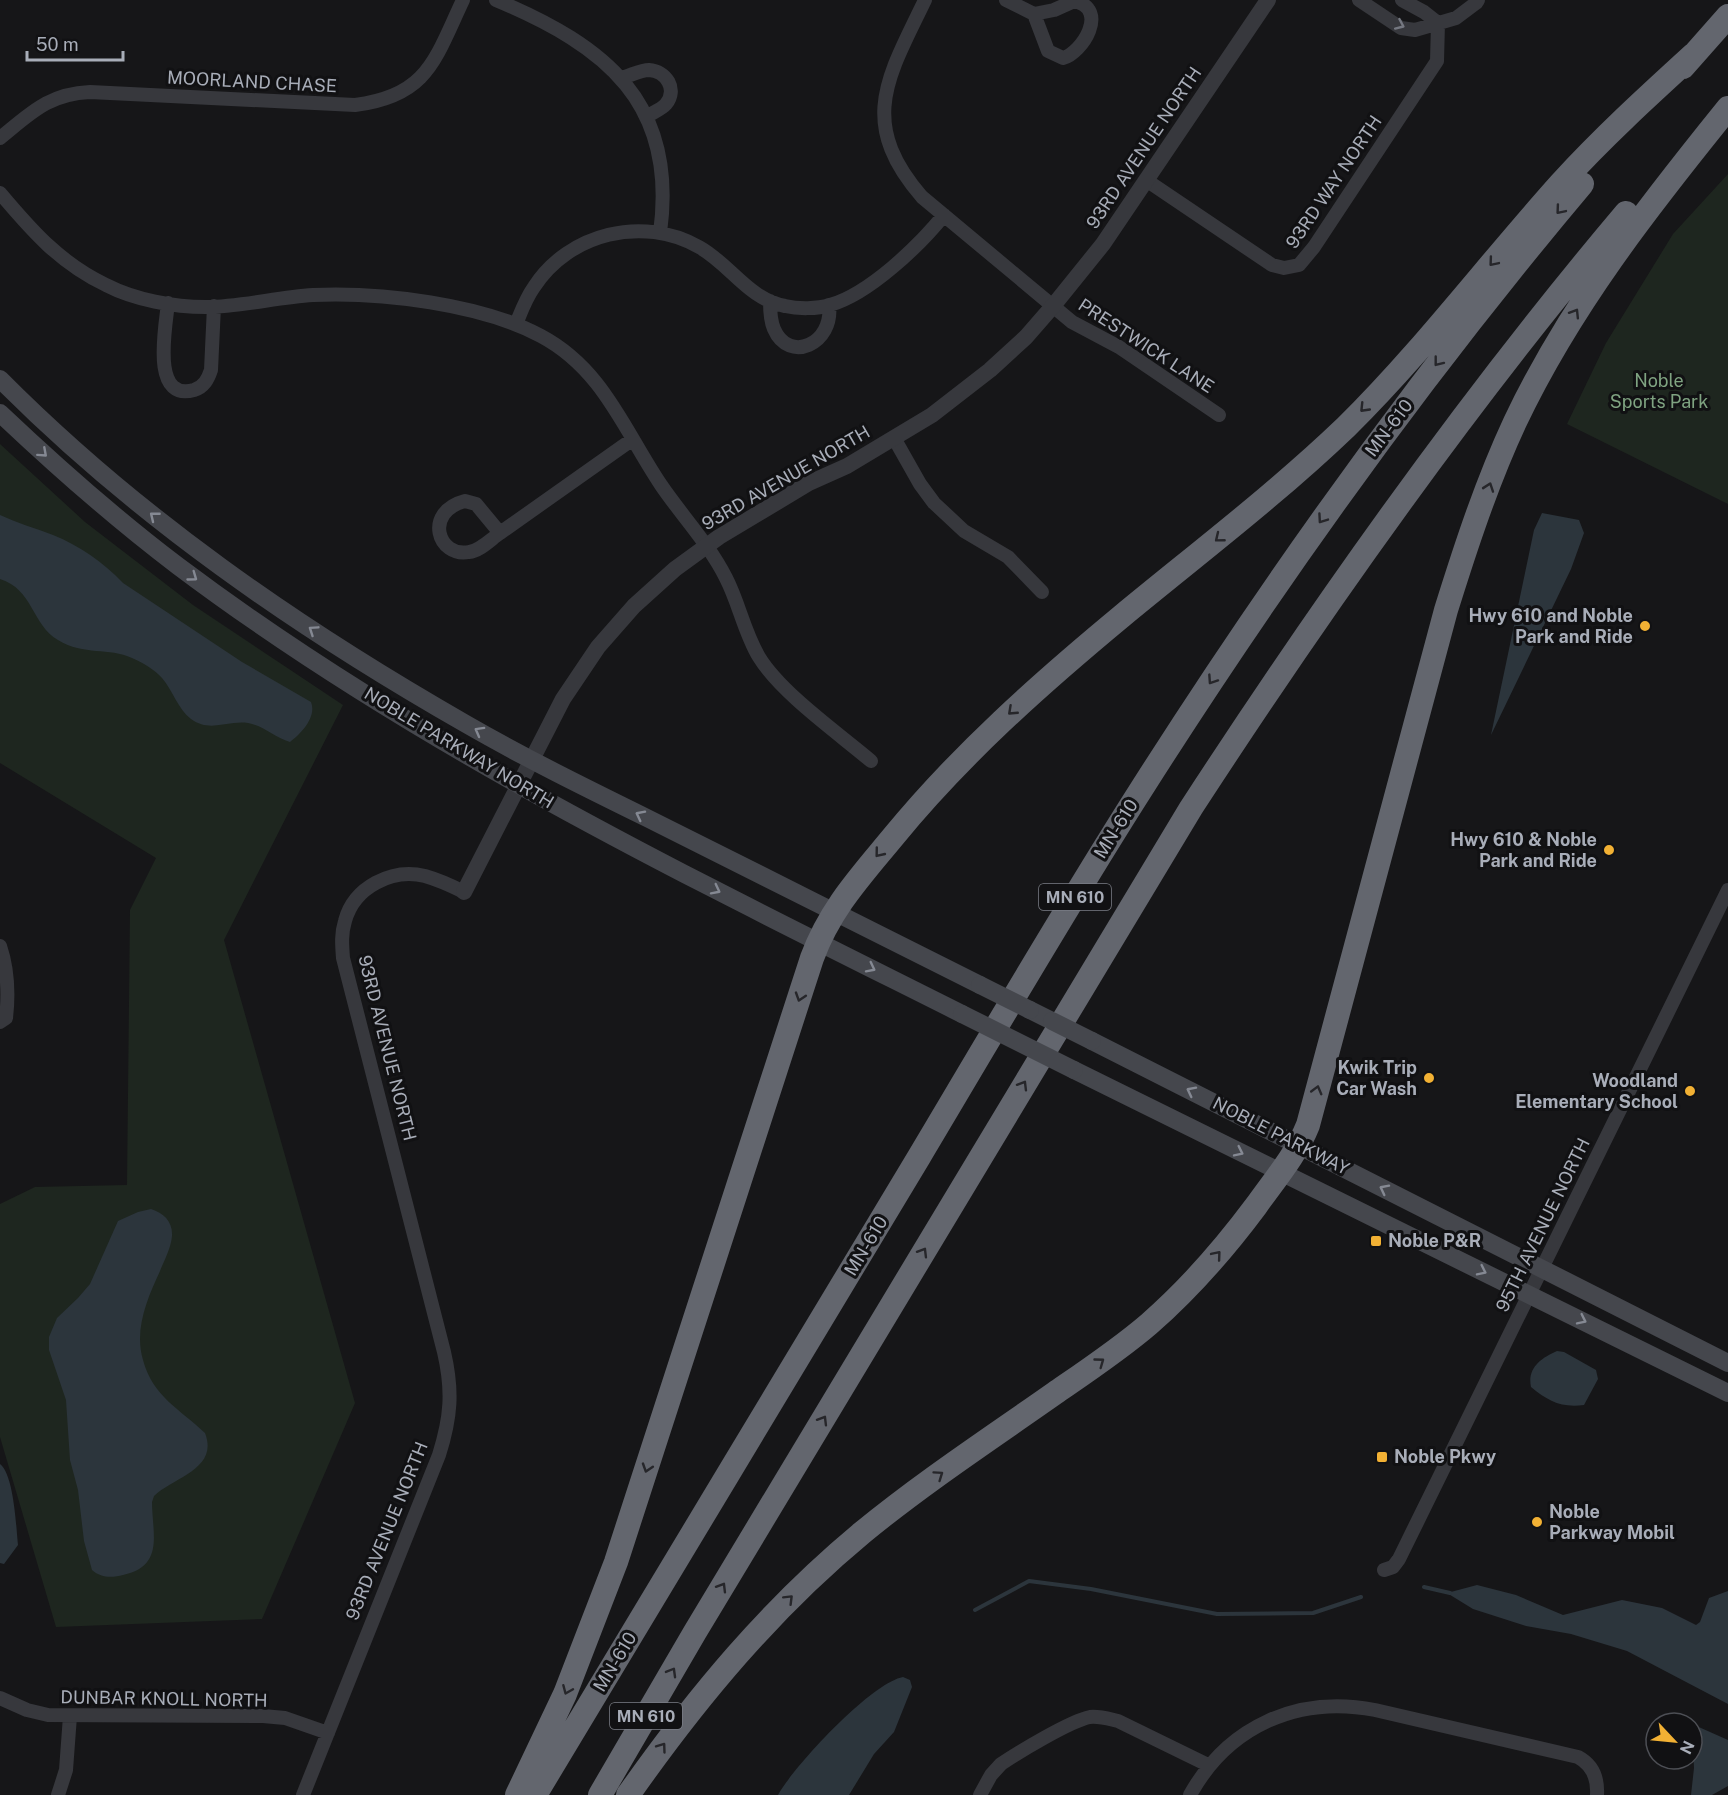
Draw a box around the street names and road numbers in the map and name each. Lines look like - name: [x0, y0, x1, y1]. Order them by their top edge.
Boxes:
- street label: 93RD AVENUE NORTH: [1082, 63, 1206, 233]
- street label: MOORLAND CHASE: [166, 67, 338, 96]
- street label: 93RD WAY NORTH: [1281, 111, 1386, 252]
- street label: PRESTWICK LANE: [1075, 294, 1218, 397]
- street label: MN-610: [1360, 395, 1417, 460]
- street label: 93RD AVENUE NORTH: [698, 421, 873, 534]
- street label: NOBLE PARKWAY NORTH: [361, 683, 558, 813]
- street label: MN-610: [1089, 795, 1142, 862]
- road number: MN 610: [1039, 884, 1111, 910]
- street label: 93RD AVENUE NORTH: [354, 953, 421, 1143]
- street label: NOBLE PARKWAY: [1210, 1092, 1353, 1179]
- street label: 95TH AVENUE NORTH: [1491, 1135, 1594, 1315]
- street label: MN-610: [840, 1212, 892, 1279]
- street label: 93RD AVENUE NORTH: [341, 1439, 432, 1623]
- street label: MN-610: [589, 1628, 641, 1695]
- street label: DUNBAR KNOLL NORTH: [60, 1686, 268, 1711]
- road number: MN 610: [610, 1703, 682, 1729]

